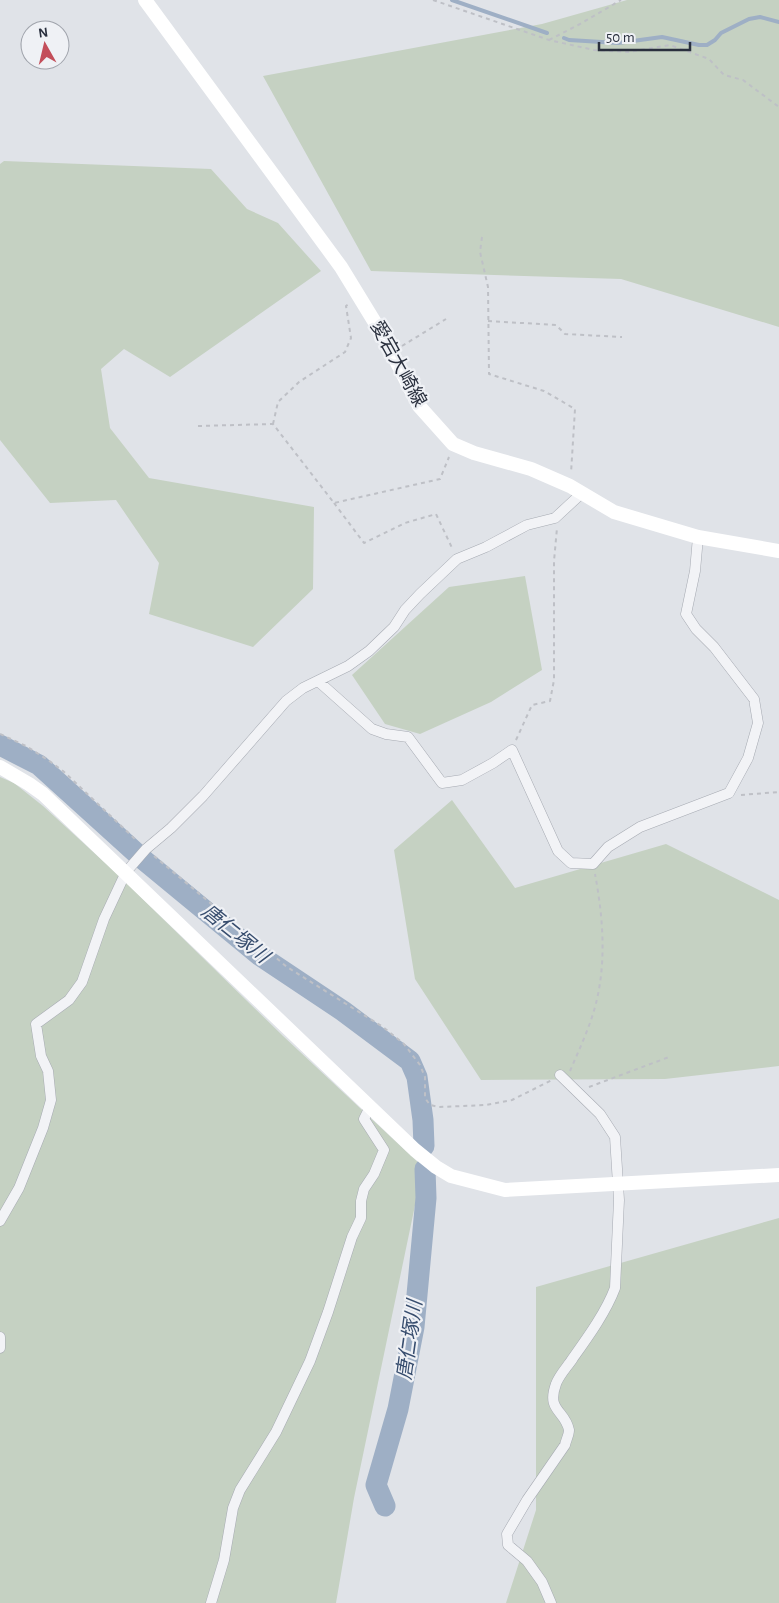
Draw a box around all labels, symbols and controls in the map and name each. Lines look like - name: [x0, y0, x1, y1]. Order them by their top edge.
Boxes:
- north arrow: [20, 20, 70, 70]
- scale bar: [599, 20, 690, 52]
- text: N: [38, 26, 49, 41]
- text: 50 m: [606, 30, 635, 45]
- street label: 愛宕大崎線: [367, 317, 430, 410]
- water label: 唐仁塚川: [198, 900, 275, 968]
- water label: 唐仁塚川: [394, 1297, 426, 1381]

